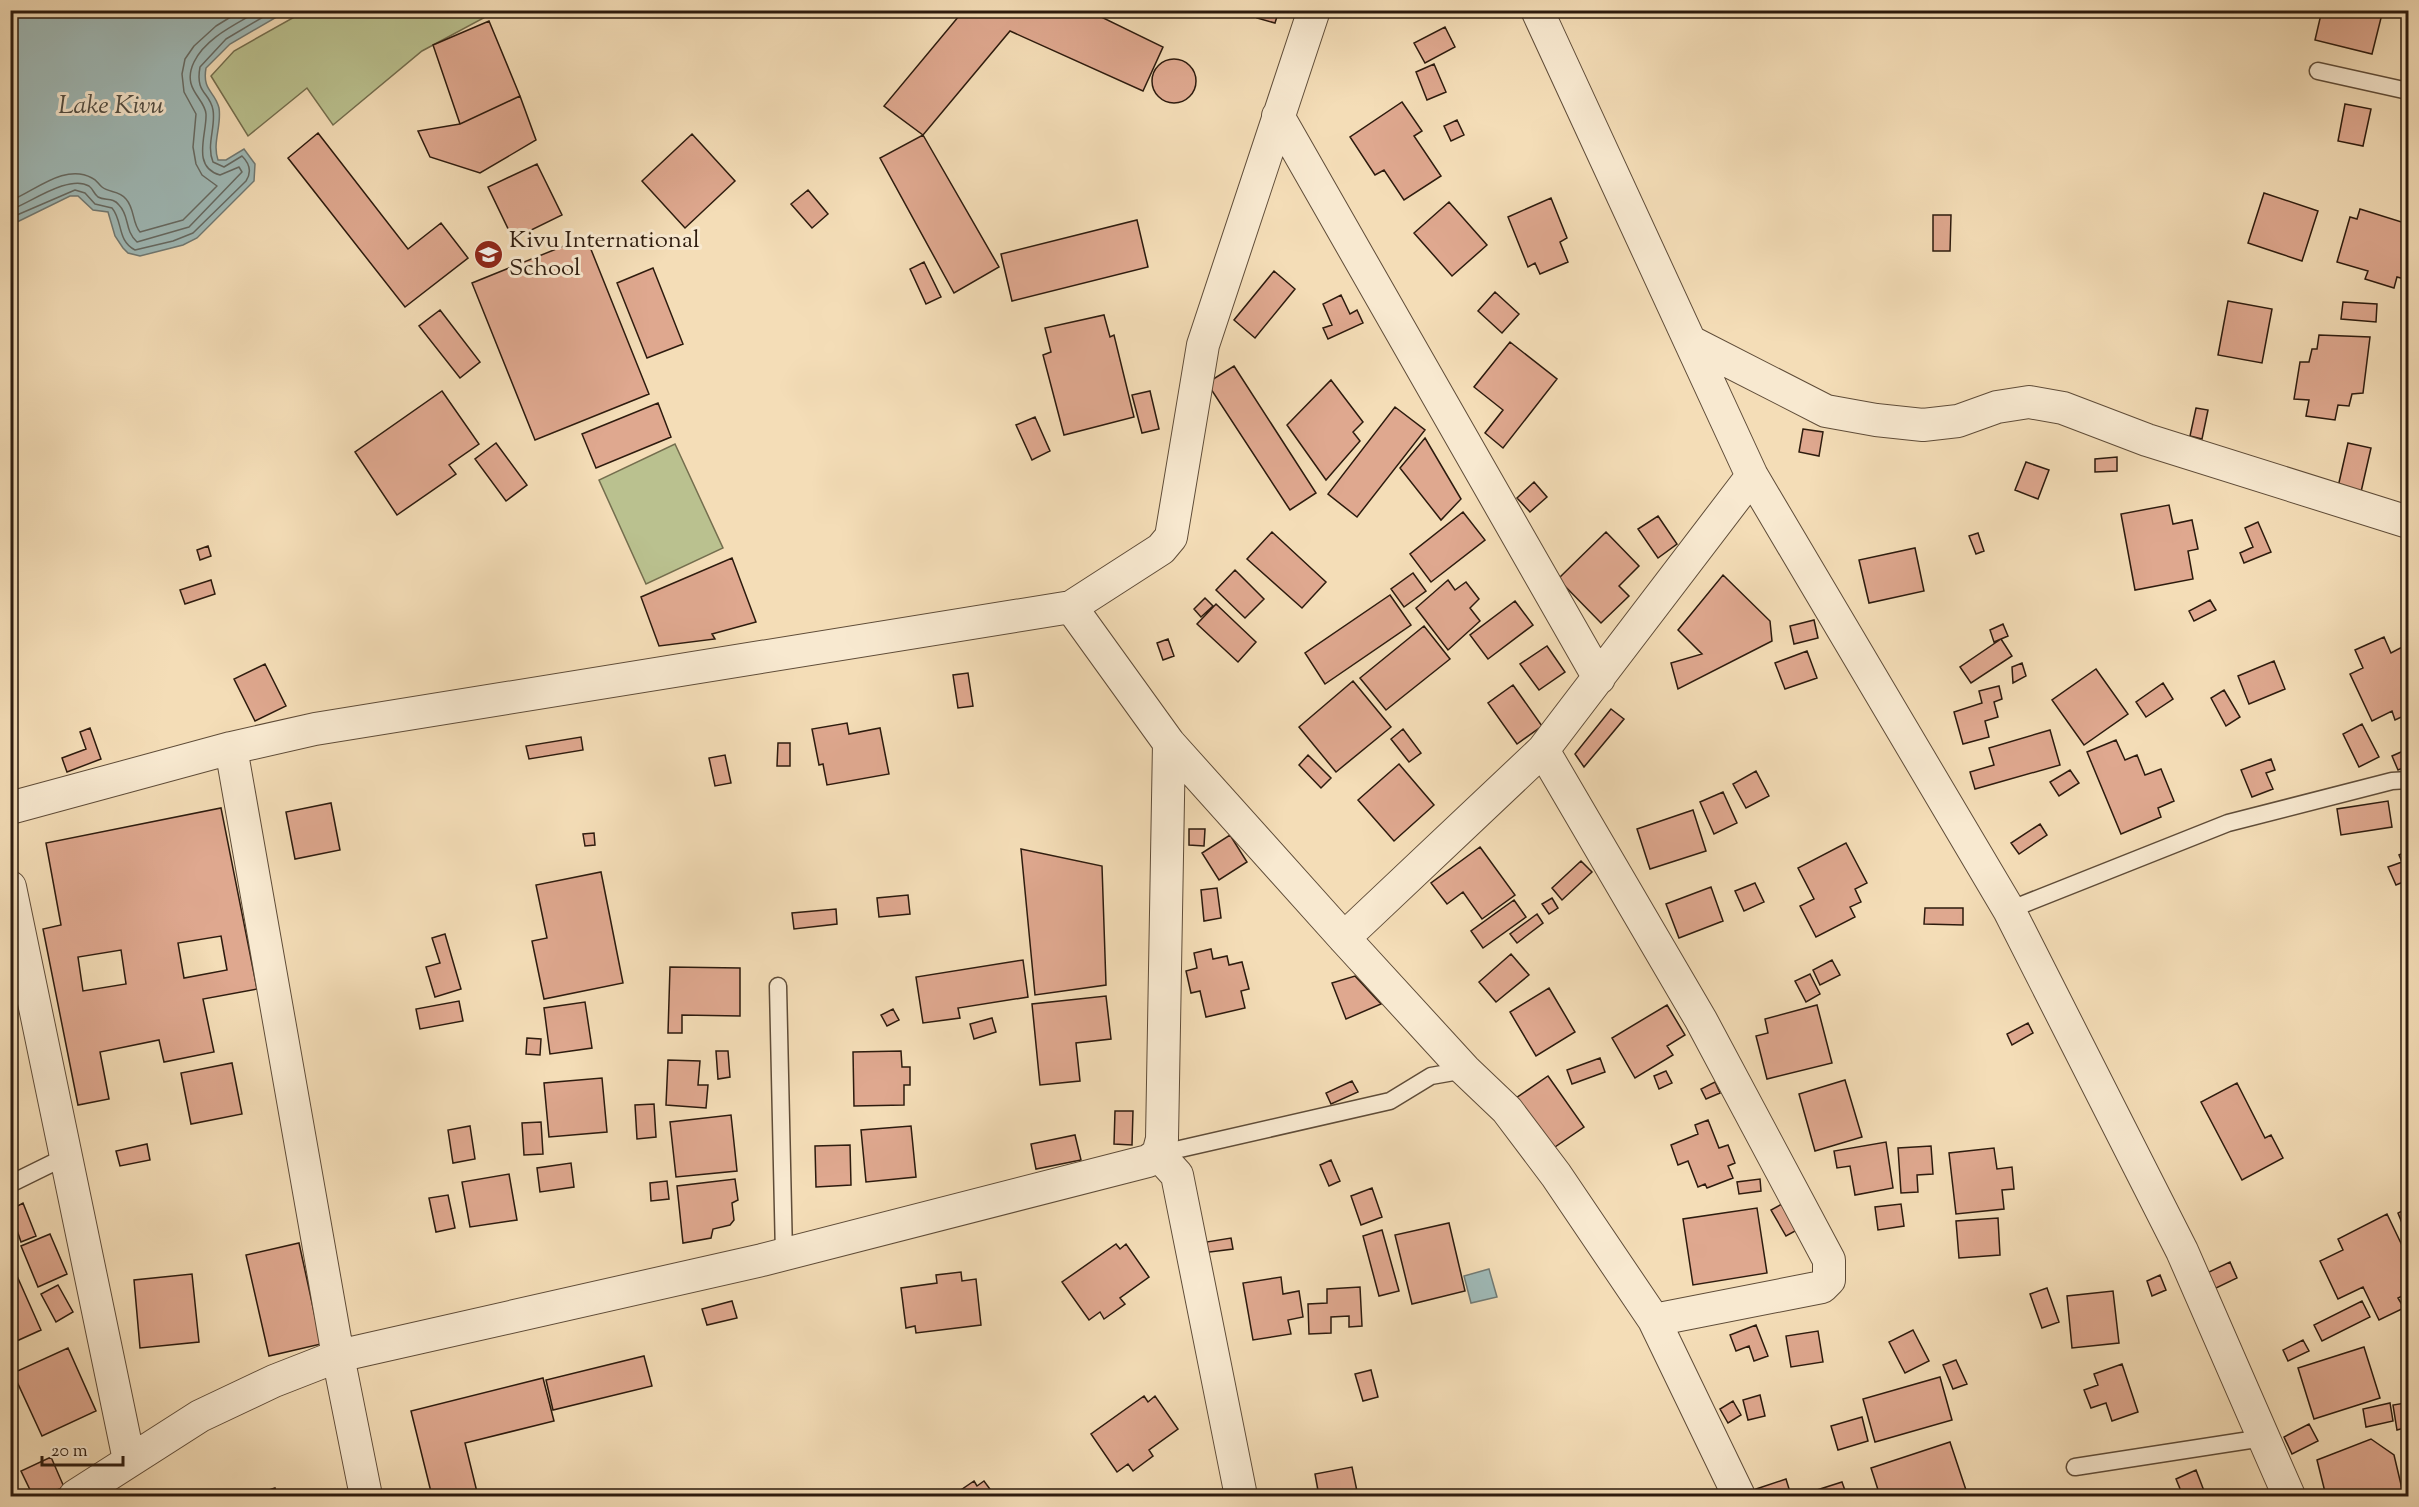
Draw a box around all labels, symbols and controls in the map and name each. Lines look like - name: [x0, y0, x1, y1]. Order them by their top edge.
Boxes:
- water label: Lake Kivu: [58, 88, 164, 125]
- place label: Kivu International School: [509, 224, 700, 286]
- school or university icon: Kivu International School: [472, 239, 504, 271]
- scale bar: [42, 1429, 123, 1467]
- text: 20 m: [51, 1439, 88, 1465]

